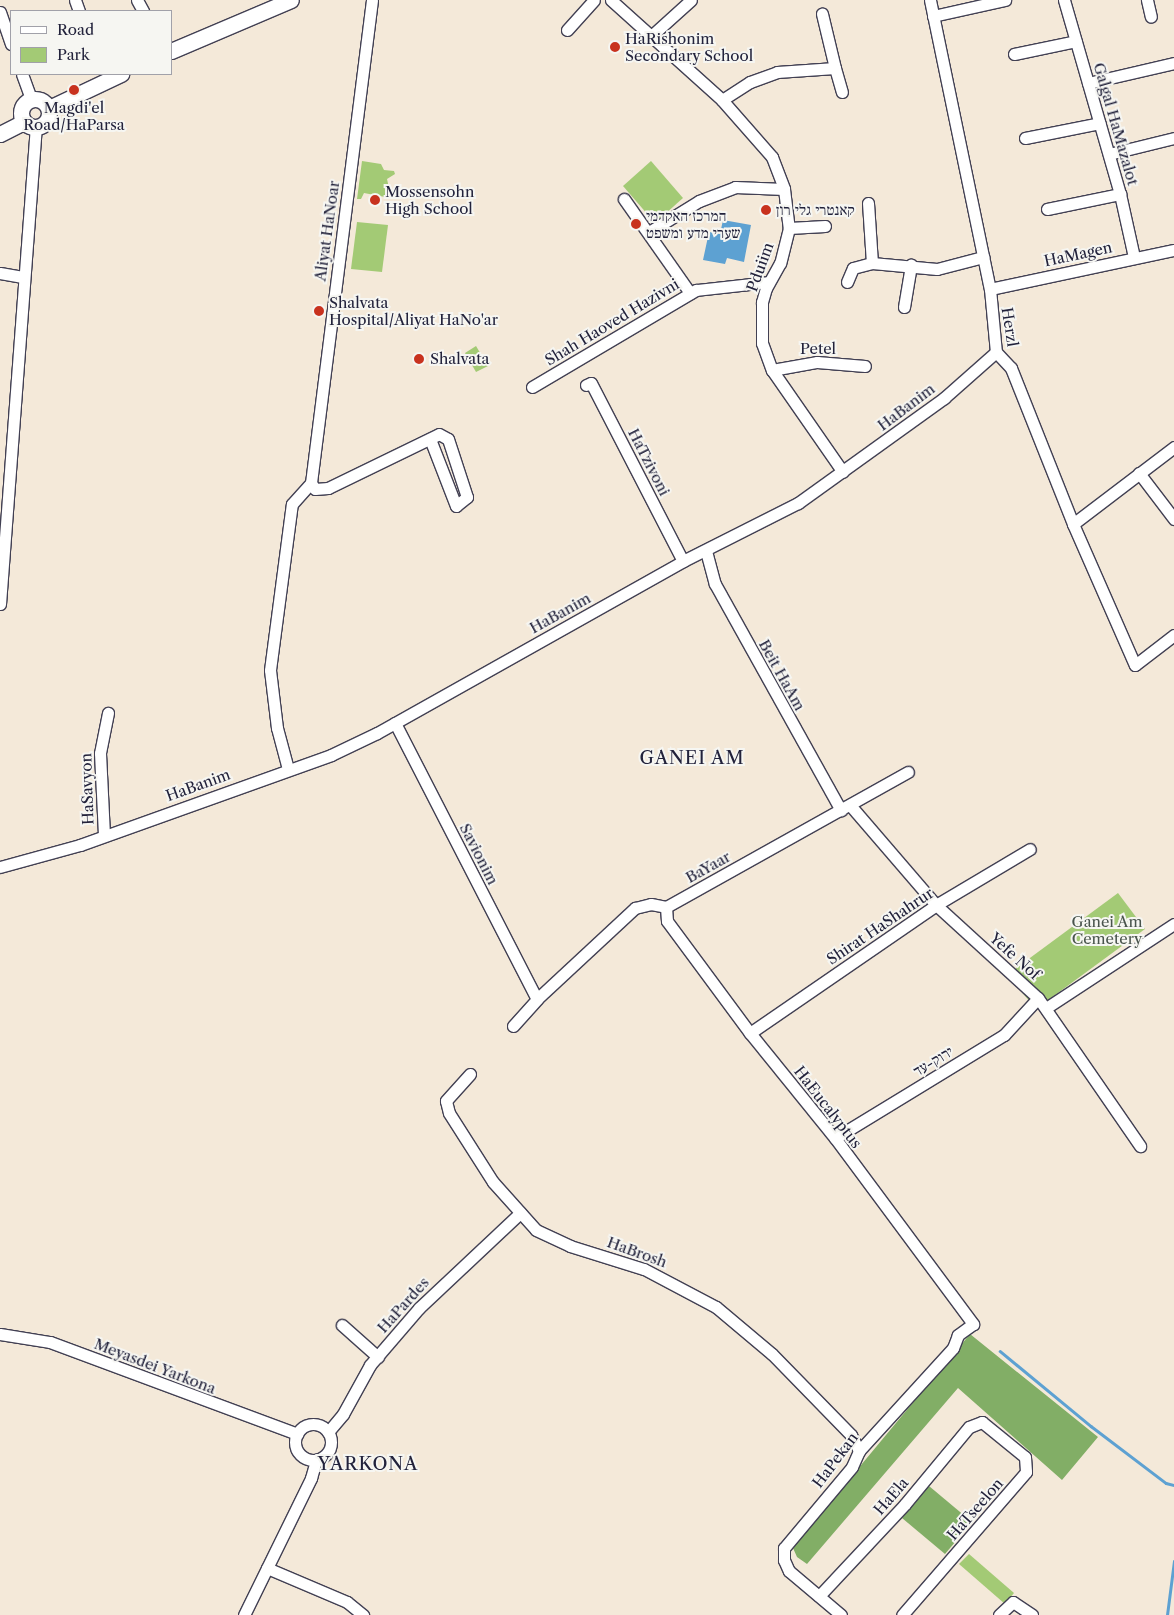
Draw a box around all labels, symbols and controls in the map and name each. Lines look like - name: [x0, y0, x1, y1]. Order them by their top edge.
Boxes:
- legend: [10, 10, 172, 75]
- text: Road: [57, 20, 94, 39]
- place label: HaRishonim Secondary School: [625, 29, 754, 64]
- marker: HaRishonim Secondary School: [609, 41, 621, 53]
- text: Park: [57, 45, 90, 64]
- street label: Galgal HaMazalot: [1090, 61, 1142, 187]
- marker: Magdi'el Road/HaParsa: [68, 84, 80, 96]
- place label: Magdi'el Road/HaParsa: [23, 98, 125, 133]
- street label: Aliyat HaNoar: [311, 180, 343, 282]
- place label: Mossensohn High School: [385, 182, 474, 217]
- marker: Mossensohn High School: [369, 194, 381, 206]
- place label: קאנטרי גלי רון: [776, 201, 855, 219]
- marker: קאנטרי גלי רון: [760, 204, 772, 216]
- place label: המרכז האקדמי שערי מדע ומשפט: [646, 206, 740, 241]
- marker: המרכז האקדמי שערי מדע ומשפט: [630, 218, 642, 230]
- street label: HaMagen: [1042, 238, 1114, 270]
- street label: Pduiim: [743, 240, 777, 294]
- street label: Shah Haoved Hazivni: [542, 275, 682, 369]
- place label: Shalvata Hospital/Aliyat HaNo'ar: [329, 293, 498, 328]
- marker: Shalvata Hospital/Aliyat HaNo'ar: [313, 305, 325, 317]
- street label: Herzl: [998, 306, 1022, 348]
- street label: Petel: [800, 340, 836, 358]
- place label: Shalvata: [430, 350, 489, 368]
- marker: Shalvata: [412, 352, 426, 366]
- street label: HaBanim: [874, 380, 938, 434]
- street label: HaTzivoni: [624, 425, 674, 499]
- street label: HaBanim: [526, 589, 594, 637]
- street label: Beit HaAm: [755, 636, 809, 714]
- district label: GANEI AM: [638, 747, 746, 769]
- street label: HaSavyon: [77, 753, 97, 825]
- street label: HaBanim: [163, 765, 233, 805]
- street label: Savionim: [456, 820, 502, 888]
- street label: BaYaar: [682, 847, 734, 887]
- street label: Shirat HaShahrur: [823, 884, 937, 968]
- park label: Ganei Am Cemetery: [1071, 912, 1143, 947]
- street label: Yefe Nof: [986, 929, 1044, 983]
- street label: ירוק-עד: [910, 1042, 956, 1080]
- street label: HaEucalyptus: [790, 1062, 866, 1152]
- street label: HaBrosh: [605, 1233, 669, 1271]
- street label: HaPardes: [373, 1274, 433, 1336]
- street label: Meyasdei Yarkona: [91, 1334, 219, 1398]
- street label: HaPekan: [808, 1429, 862, 1491]
- district label: YARKONA: [317, 1453, 419, 1475]
- street label: HaEla: [870, 1474, 912, 1518]
- street label: HaTseelon: [943, 1474, 1007, 1544]

